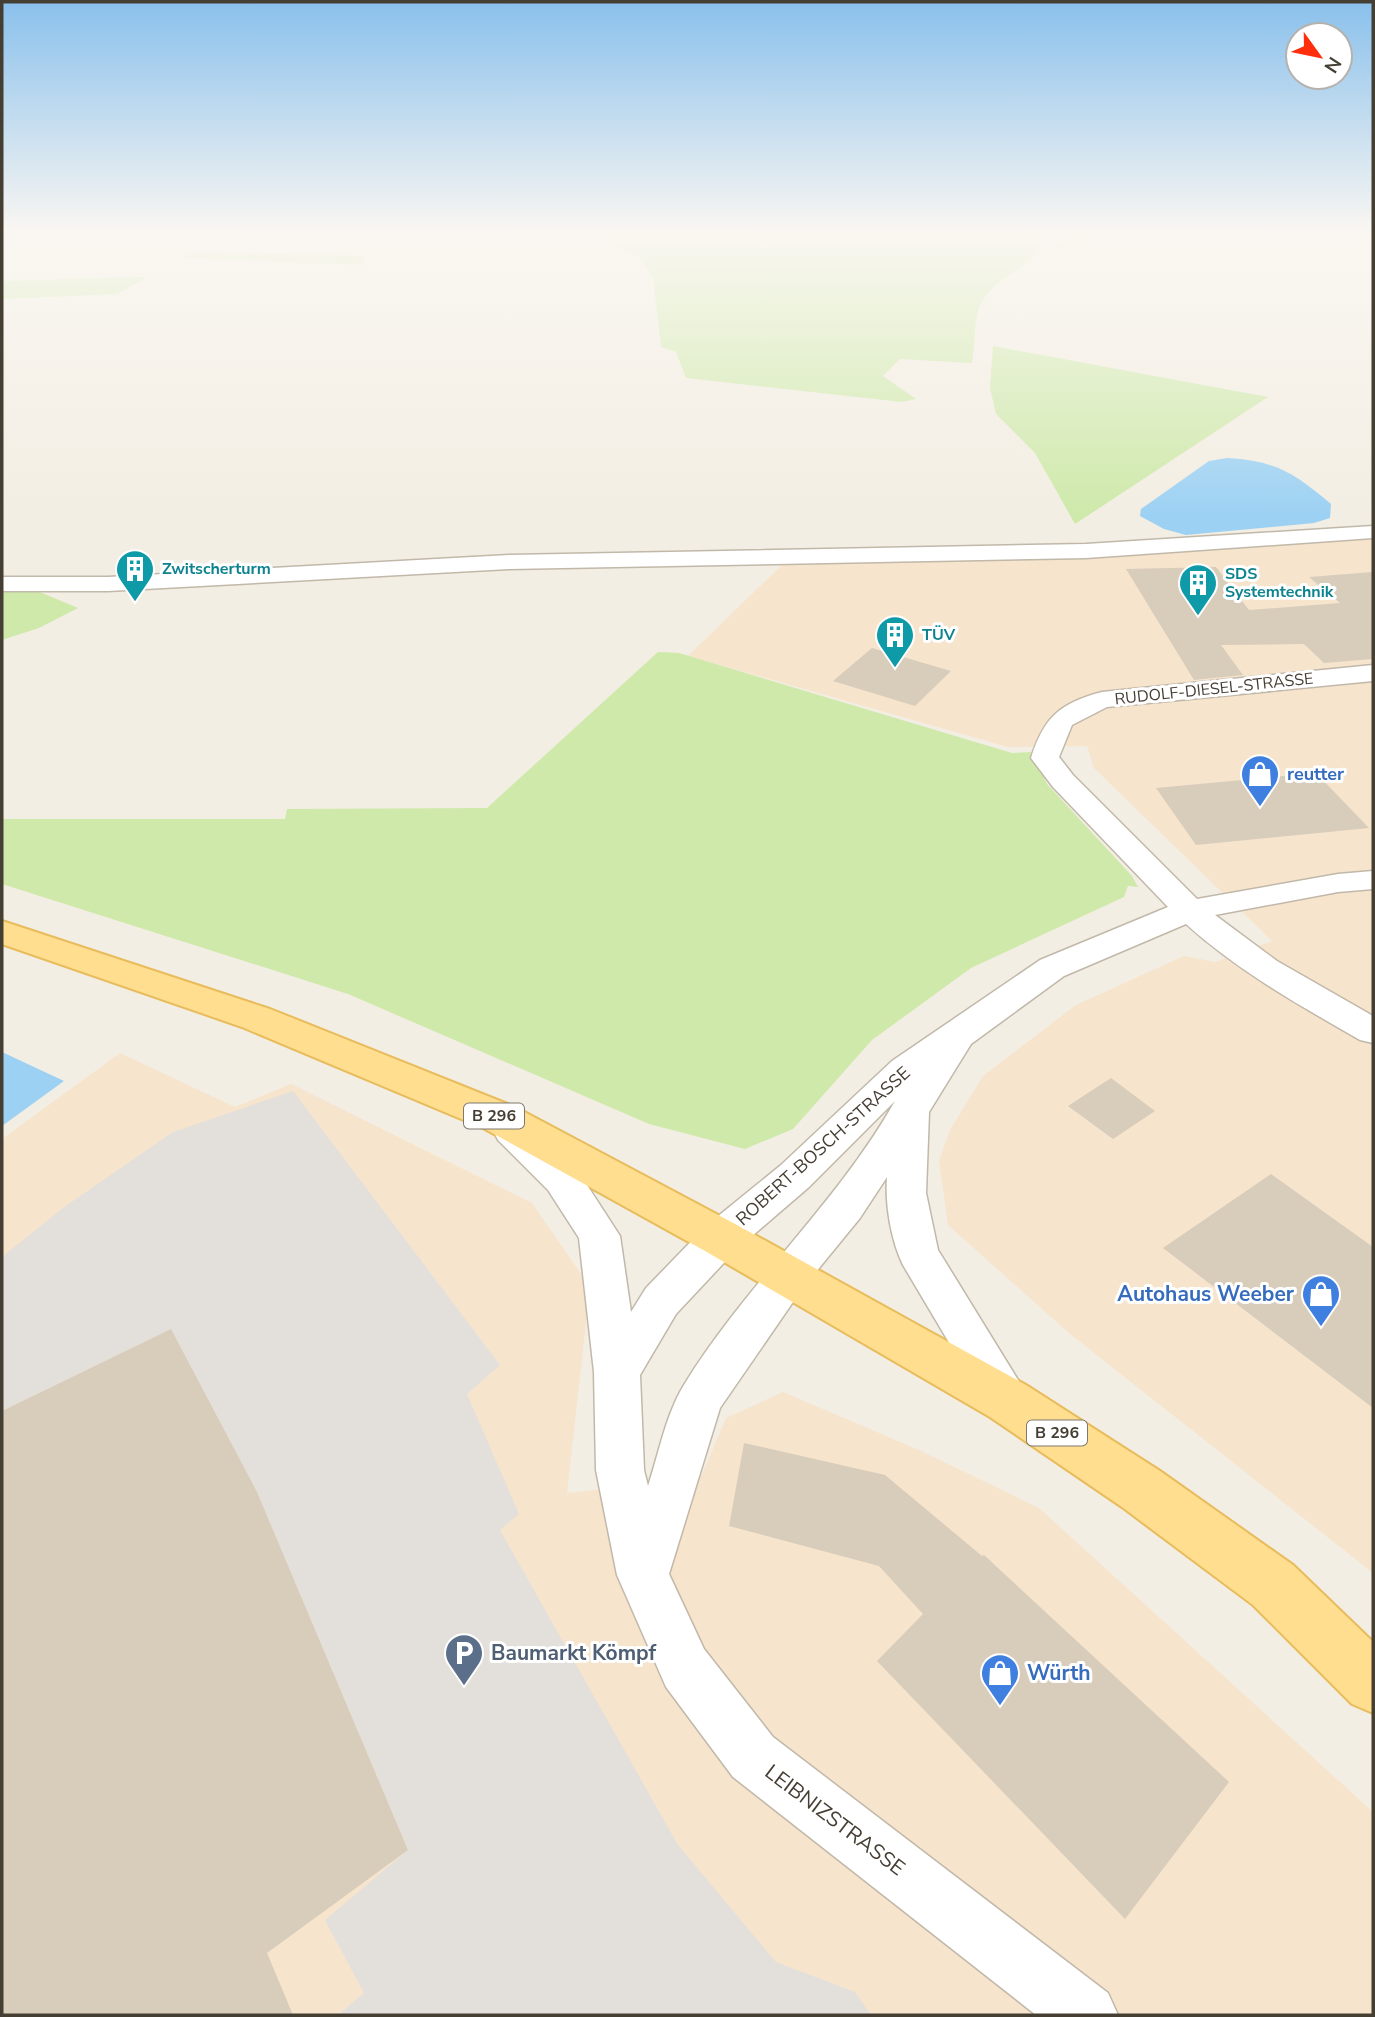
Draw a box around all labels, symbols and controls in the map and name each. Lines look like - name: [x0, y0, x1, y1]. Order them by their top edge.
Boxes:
- north arrow: [1284, 21, 1354, 91]
- text: N: [1318, 52, 1347, 78]
- building icon: Zwitscherturm: [114, 548, 156, 603]
- place label: Zwitscherturm: [162, 558, 271, 580]
- building icon: SDS Systemtechnik: [1177, 562, 1219, 617]
- place label: SDS Systemtechnik: [1225, 563, 1334, 603]
- building icon: TÜV: [874, 614, 916, 669]
- place label: TÜV: [922, 624, 956, 646]
- street label: RUDOLF-DIESEL-STRASSE: [1113, 668, 1315, 710]
- shop icon: reutter: [1239, 753, 1281, 808]
- place label: reutter: [1287, 762, 1344, 786]
- street label: ROBERT-BOSCH-STRASSE: [731, 1061, 915, 1231]
- road number: B 296: [464, 1104, 524, 1128]
- shop icon: Autohaus Weeber: [1300, 1273, 1342, 1328]
- place label: Autohaus Weeber: [1117, 1280, 1295, 1308]
- road number: B 296: [1027, 1420, 1087, 1446]
- parking icon: Baumarkt Kömpf: [443, 1632, 485, 1687]
- place label: Baumarkt Kömpf: [491, 1639, 657, 1667]
- shop icon: Würth: [979, 1652, 1021, 1707]
- place label: Würth: [1027, 1659, 1091, 1687]
- street label: LEIBNIZSTRASSE: [759, 1758, 911, 1882]

